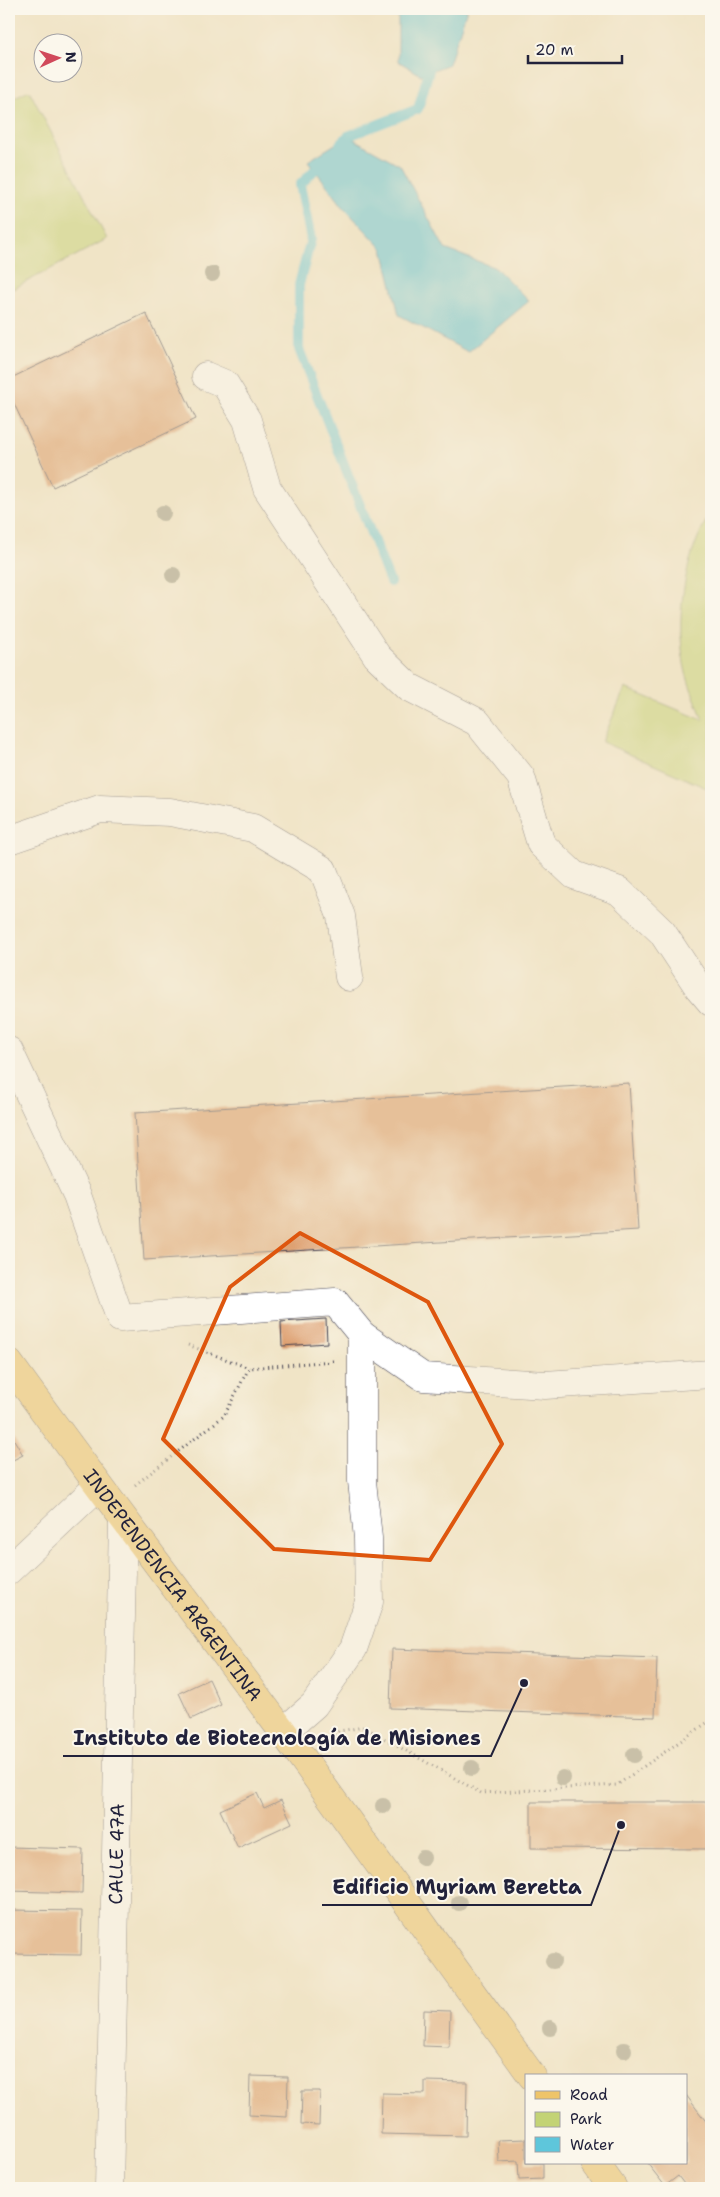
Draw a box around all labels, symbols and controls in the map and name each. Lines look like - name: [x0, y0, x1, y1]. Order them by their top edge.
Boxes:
- north arrow: [32, 32, 82, 82]
- scale bar: [528, 32, 621, 64]
- text: 20 m: [535, 40, 574, 60]
- text: N: [62, 51, 80, 63]
- street label: INDEPENDENCIA ARGENTINA: [78, 1464, 268, 1706]
- callout: Instituto de Biotecnología de Misiones: [63, 1721, 491, 1756]
- text: Instituto de Biotecnología de Misiones: [73, 1725, 481, 1751]
- street label: CALLE 47A: [102, 1803, 130, 1905]
- callout: Edificio Myriam Beretta: [322, 1870, 591, 1905]
- text: Edificio Myriam Beretta: [332, 1874, 582, 1900]
- legend: [525, 2074, 688, 2164]
- text: Road: [570, 2085, 608, 2105]
- text: Park: [570, 2109, 602, 2129]
- text: Water: [570, 2135, 614, 2155]

